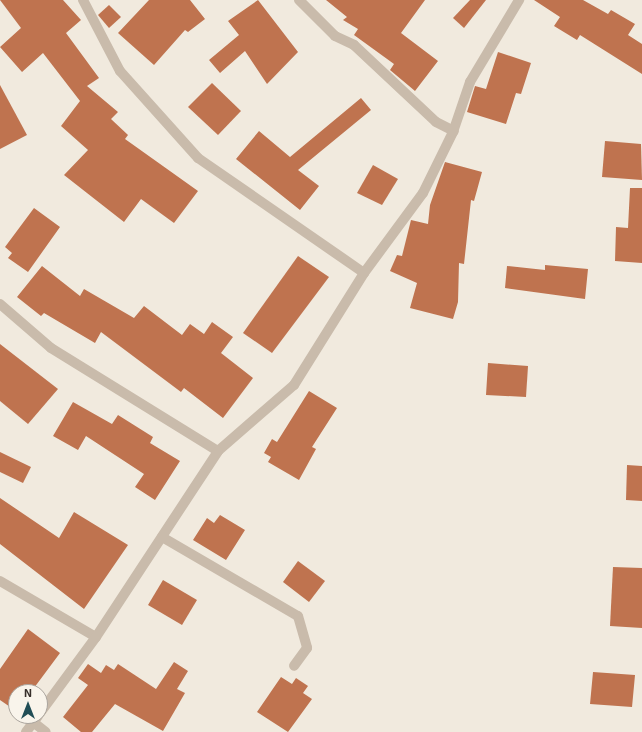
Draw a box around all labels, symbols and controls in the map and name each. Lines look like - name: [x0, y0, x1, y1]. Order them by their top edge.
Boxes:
- north arrow: [8, 684, 48, 724]
- text: N: [24, 686, 32, 699]

